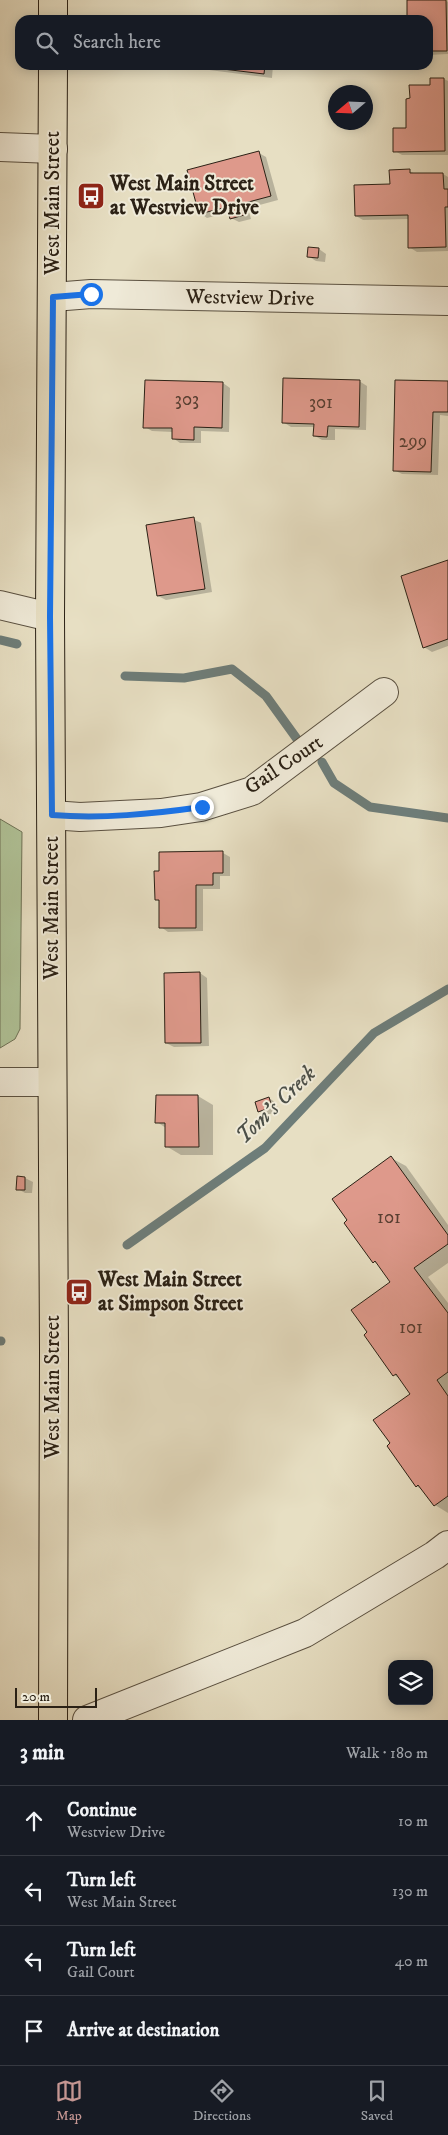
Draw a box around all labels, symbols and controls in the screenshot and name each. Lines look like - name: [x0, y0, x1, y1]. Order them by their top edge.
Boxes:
- search box: [15, 15, 433, 70]
- icon: search: [33, 29, 61, 57]
- text: Search here: [73, 31, 161, 54]
- north arrow: [328, 85, 373, 130]
- street label: West Main Street: [40, 131, 66, 276]
- place label: West Main Street at Westview Drive: [109, 171, 259, 221]
- bus stop icon: West Main Street at Westview Drive: [76, 181, 106, 211]
- route start: [80, 283, 103, 306]
- street label: Westview Drive: [184, 284, 315, 312]
- house number: 303: [175, 388, 199, 411]
- house number: 301: [309, 391, 333, 414]
- house number: 299: [399, 430, 427, 453]
- street label: Gail Court: [240, 729, 328, 801]
- route end: [191, 796, 214, 819]
- street label: West Main Street: [39, 836, 65, 981]
- water label: Tom's Creek: [230, 1060, 322, 1150]
- house number: 101: [377, 1206, 401, 1229]
- place label: West Main Street at Simpson Street: [97, 1267, 244, 1317]
- bus stop icon: West Main Street at Simpson Street: [64, 1277, 94, 1307]
- street label: West Main Street: [40, 1315, 66, 1460]
- house number: 101: [399, 1316, 423, 1339]
- map controls: [388, 1660, 433, 1705]
- button: layers: [388, 1660, 433, 1705]
- scale bar: [15, 1685, 98, 1708]
- text: 20 m: [22, 1688, 50, 1706]
- text: 3 min: [20, 1740, 65, 1766]
- text: Walk · 180 m: [346, 1743, 428, 1763]
- text: Continue: [67, 1799, 137, 1822]
- icon: ahead: [20, 1807, 48, 1835]
- text: 10 m: [398, 1811, 428, 1831]
- text: Westview Drive: [67, 1822, 165, 1842]
- text: Turn left: [67, 1869, 136, 1892]
- icon: left: [20, 1877, 48, 1905]
- text: 130 m: [392, 1881, 428, 1901]
- text: West Main Street: [67, 1892, 177, 1912]
- text: Turn left: [67, 1939, 136, 1962]
- icon: left: [20, 1947, 48, 1975]
- text: 40 m: [395, 1951, 428, 1971]
- text: Gail Court: [67, 1962, 135, 1982]
- icon: arrive: [20, 2017, 48, 2045]
- text: Arrive at destination: [67, 2019, 219, 2042]
- tab: Map: [55, 2077, 83, 2125]
- tab: Directions: [193, 2077, 251, 2125]
- tab: Saved: [361, 2077, 393, 2125]

